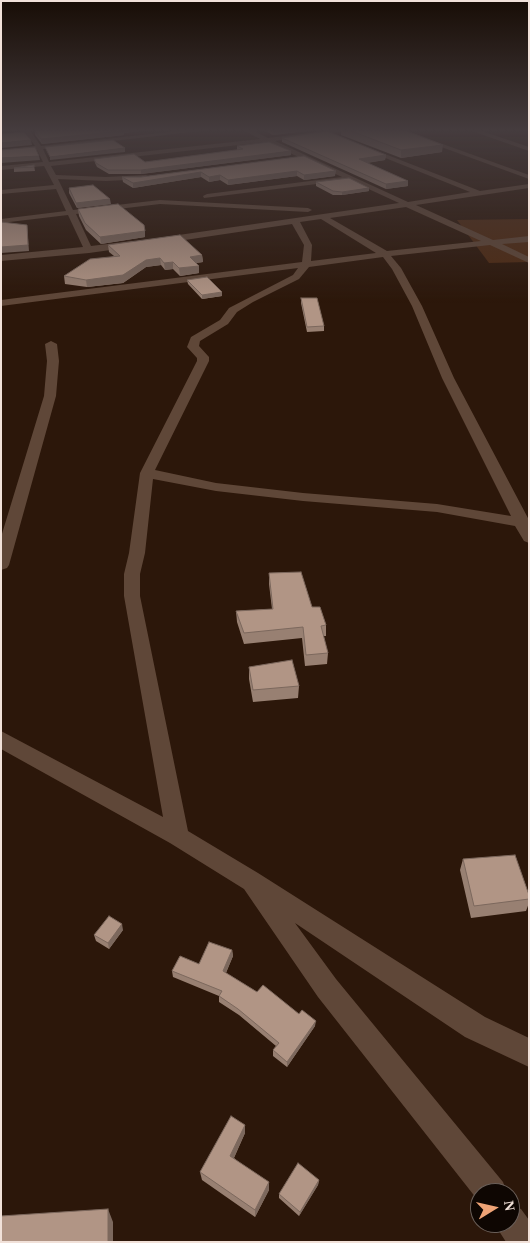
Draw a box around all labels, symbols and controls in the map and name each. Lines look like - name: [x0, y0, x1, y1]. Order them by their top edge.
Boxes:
- north arrow: [470, 1183, 520, 1233]
- text: N: [501, 1200, 518, 1212]

